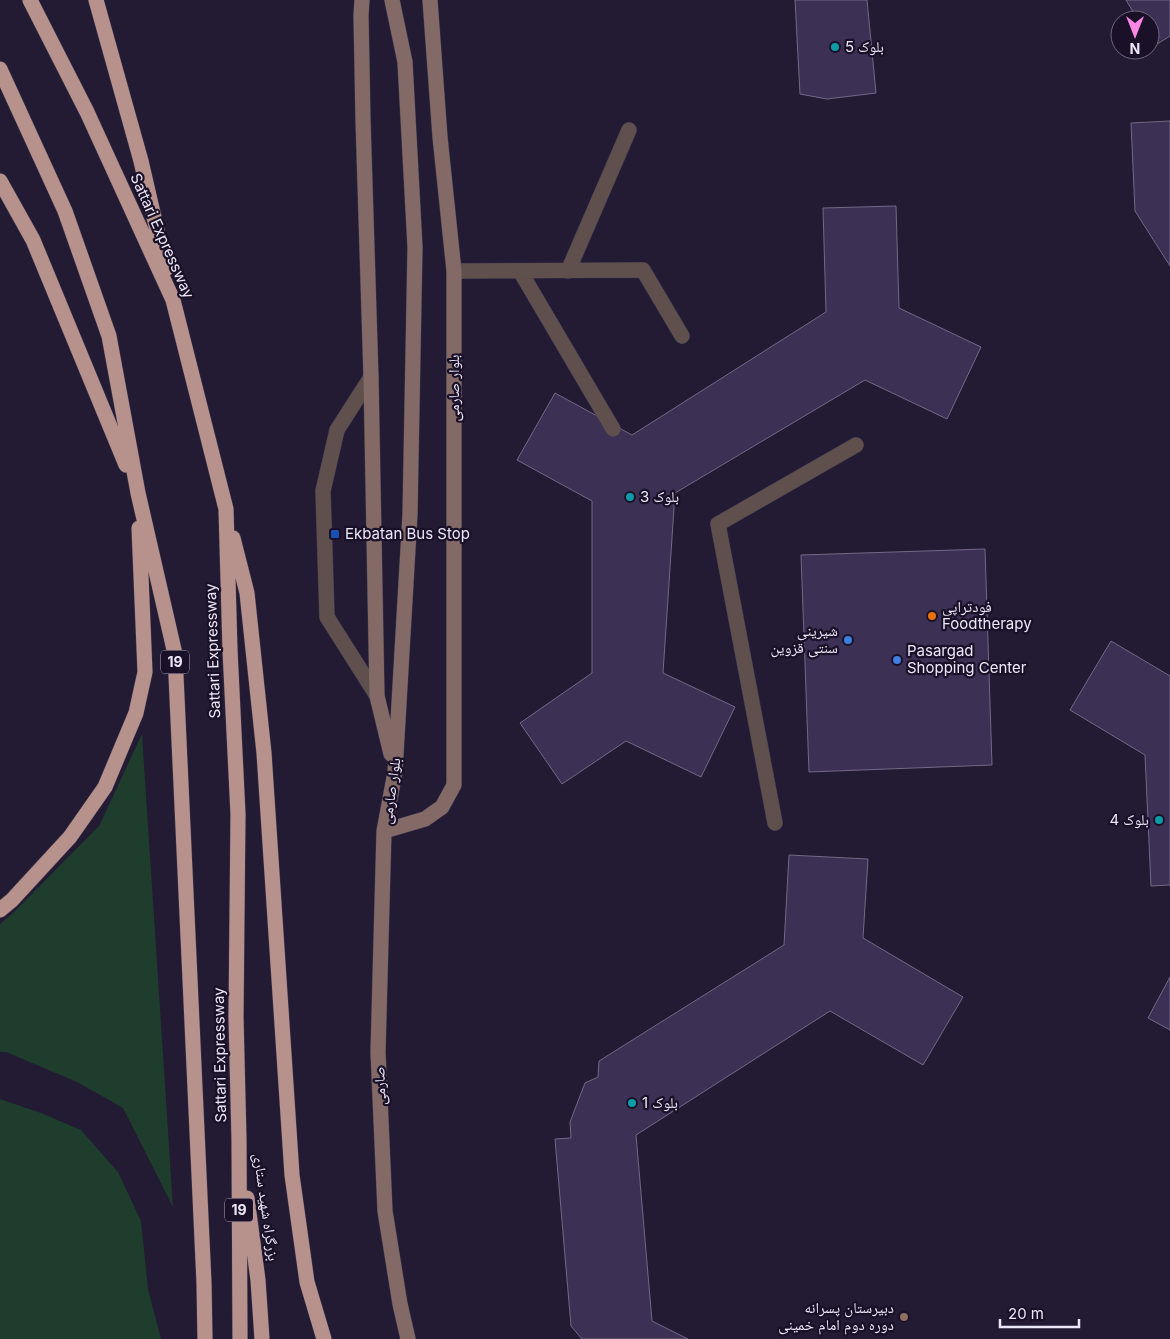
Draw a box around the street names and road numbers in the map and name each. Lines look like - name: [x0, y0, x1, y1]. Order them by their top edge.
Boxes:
- street label: Sattari Expressway: [126, 170, 199, 302]
- street label: بلوار صارمی: [444, 355, 464, 421]
- street label: Sattari Expressway: [201, 583, 224, 719]
- road number: 19: [161, 650, 189, 674]
- street label: بلوار صارمی: [376, 756, 406, 826]
- street label: Sattari Expressway: [209, 987, 230, 1123]
- street label: صارمی: [369, 1066, 391, 1106]
- street label: بزرگراه شهید ستاری: [249, 1152, 283, 1262]
- road number: 19: [225, 1198, 253, 1222]

